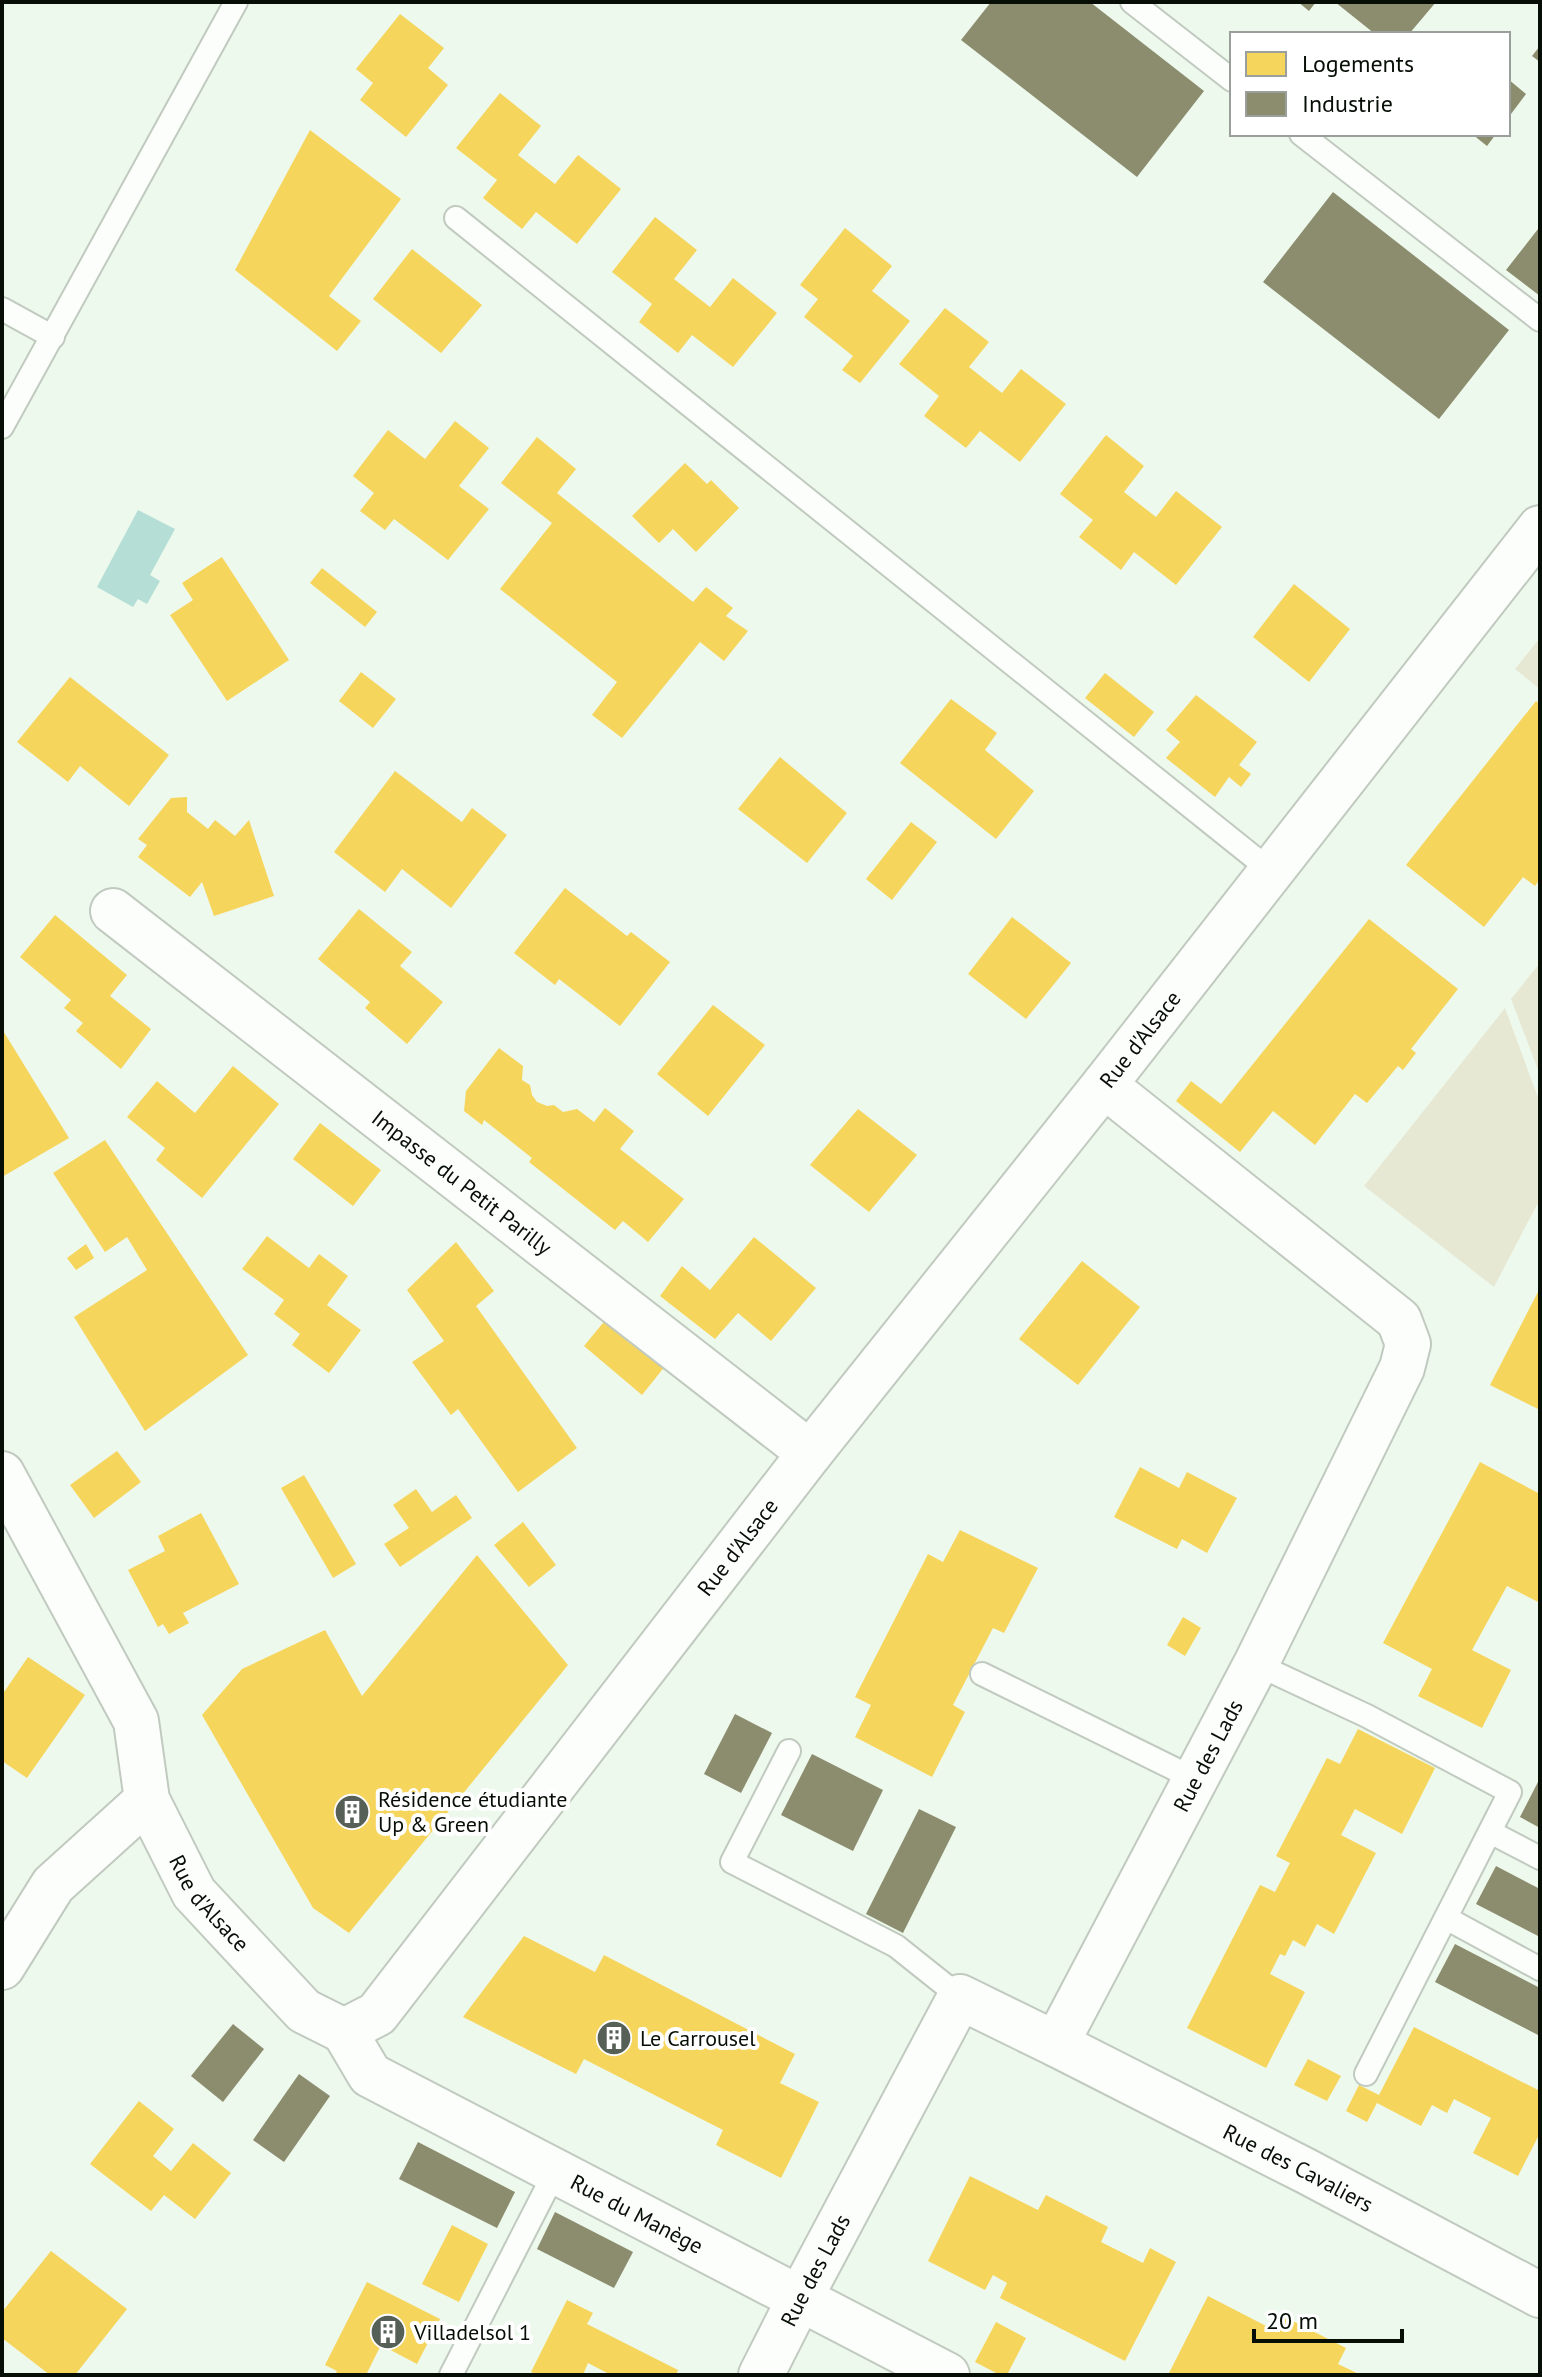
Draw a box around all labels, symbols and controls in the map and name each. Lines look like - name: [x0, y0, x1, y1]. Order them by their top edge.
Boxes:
- legend: [1230, 32, 1510, 136]
- text: Logements: [1302, 48, 1414, 79]
- text: Industrie: [1302, 88, 1393, 119]
- street label: Rue d'Alsace: [1093, 985, 1187, 1093]
- street label: Impasse du Petit Parilly: [366, 1104, 558, 1262]
- street label: Rue d'Alsace: [691, 1493, 784, 1601]
- street label: Rue des Lads: [1167, 1695, 1249, 1817]
- place label: Résidence étudiante Up & Green: [378, 1785, 567, 1838]
- building icon: Résidence étudiante Up & Green: [333, 1793, 371, 1831]
- street label: Rue d'Alsace: [163, 1850, 255, 1957]
- building icon: Le Carrousel: [595, 2019, 633, 2057]
- place label: Le Carrousel: [640, 2024, 756, 2052]
- street label: Rue des Cavaliers: [1219, 2117, 1378, 2218]
- street label: Rue du Manège: [566, 2168, 708, 2260]
- street label: Rue des Lads: [774, 2209, 856, 2331]
- scale bar: [1254, 2293, 1402, 2343]
- text: 20 m: [1266, 2305, 1318, 2336]
- building icon: Villadelsol 1: [369, 2313, 407, 2351]
- place label: Villadelsol 1: [413, 2318, 531, 2346]

